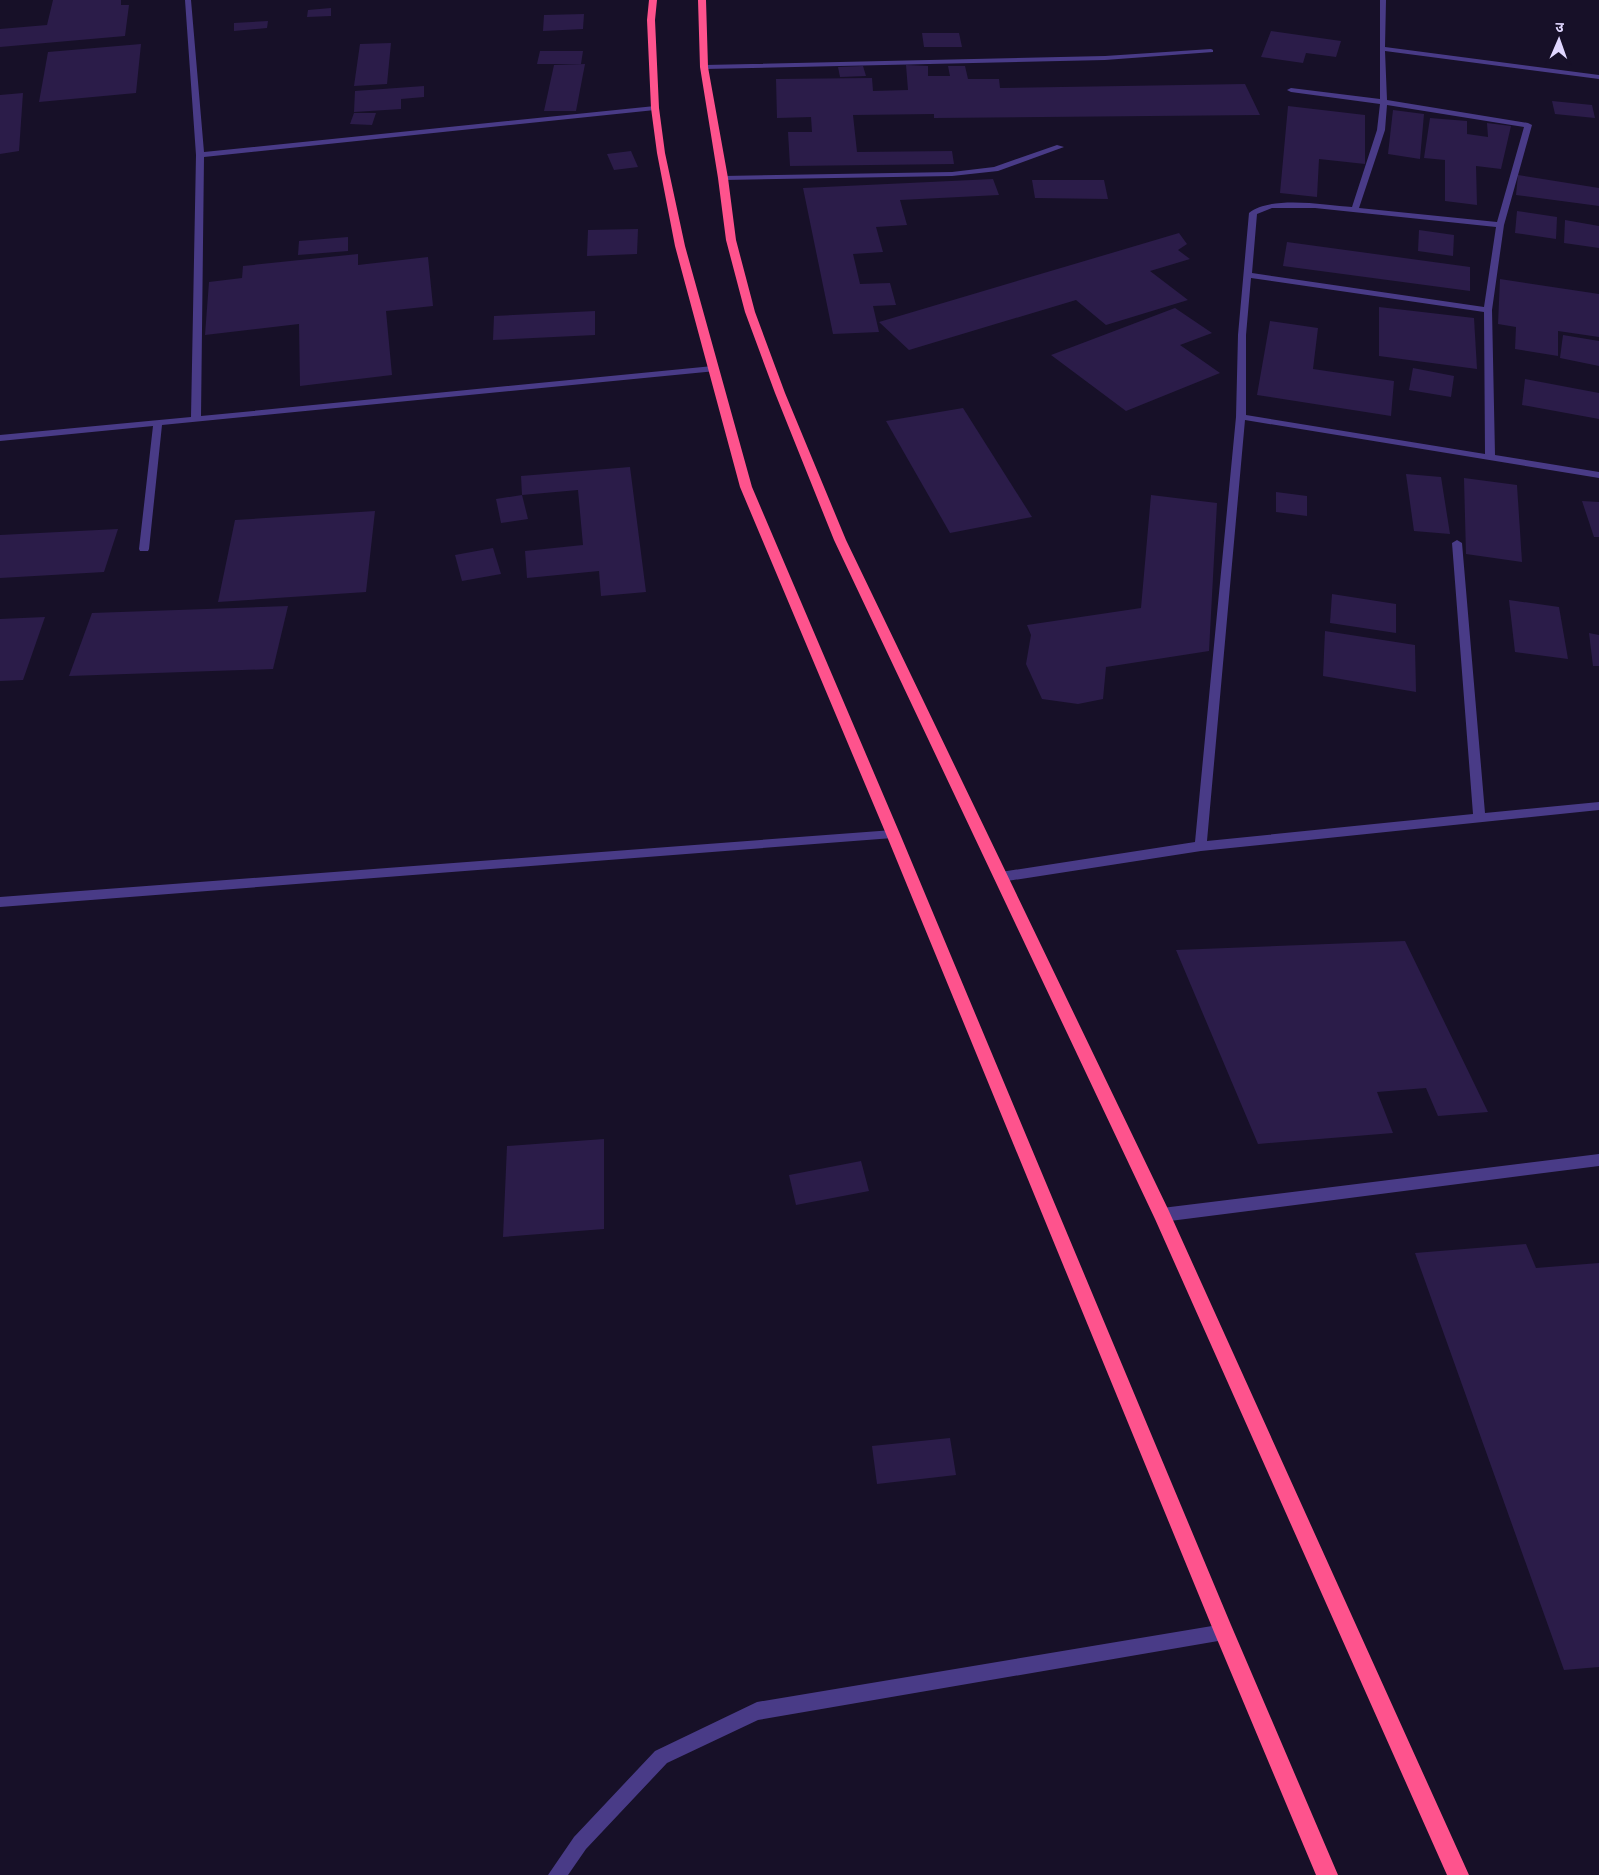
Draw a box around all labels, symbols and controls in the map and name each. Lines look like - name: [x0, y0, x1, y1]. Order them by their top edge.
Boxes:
- north arrow: [1534, 15, 1584, 65]
- text: उ: [1555, 19, 1565, 36]

